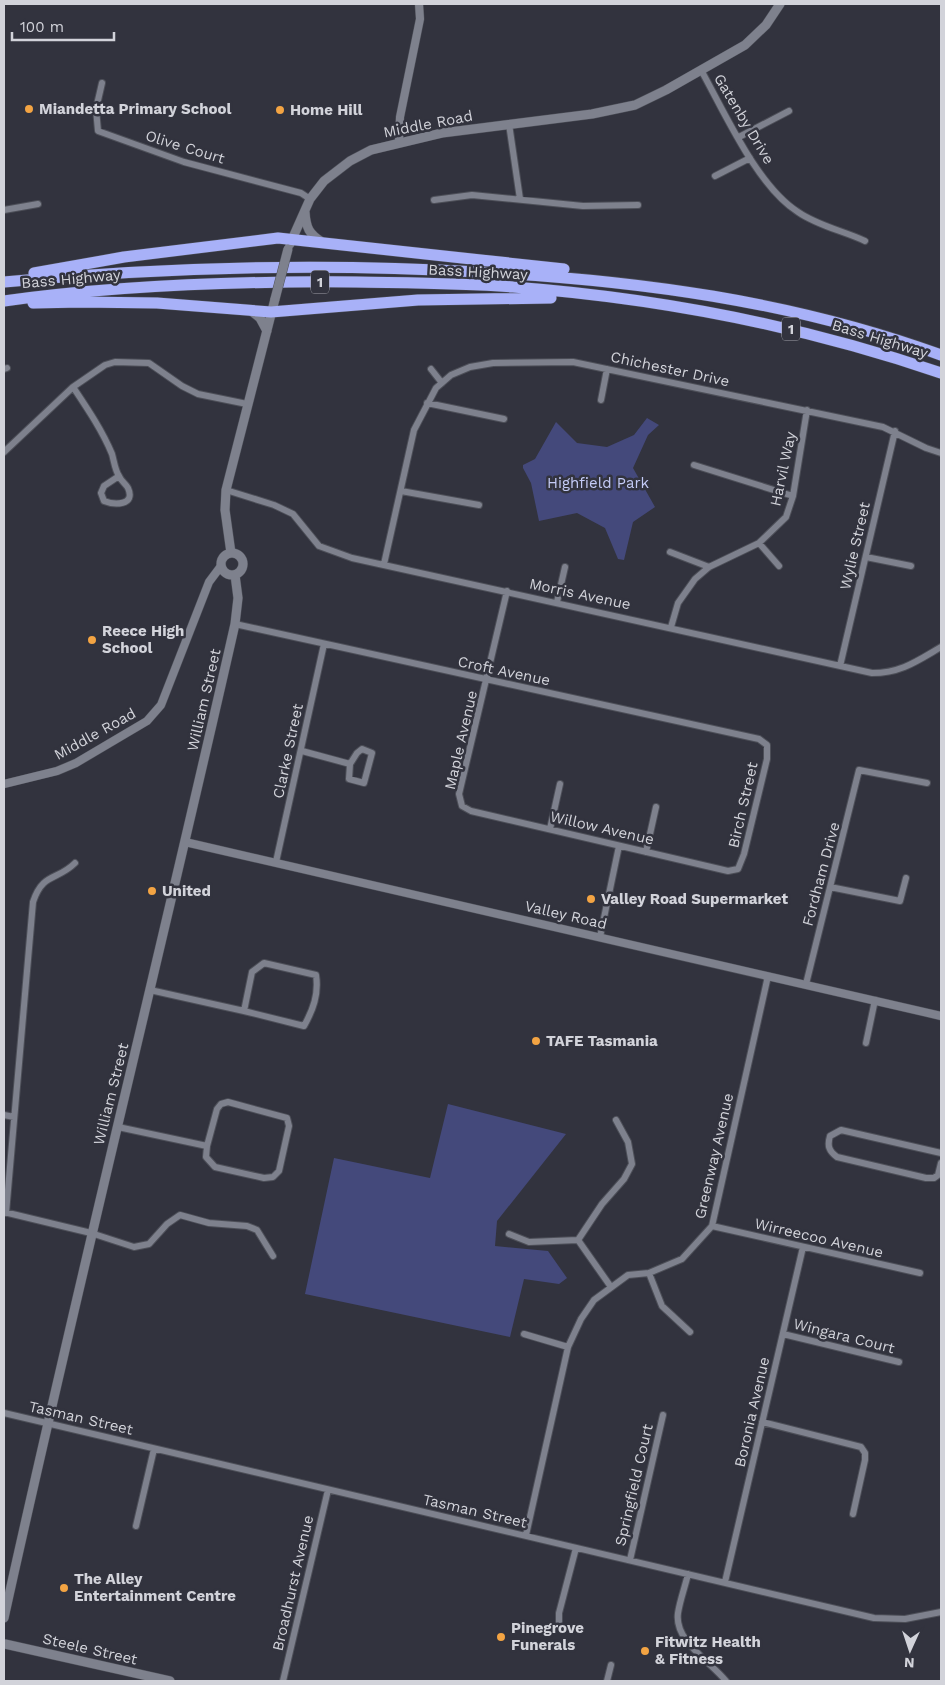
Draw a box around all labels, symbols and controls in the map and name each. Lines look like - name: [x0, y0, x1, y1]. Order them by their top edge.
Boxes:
- scale bar: [12, 10, 115, 42]
- text: 100 m: [20, 18, 64, 36]
- street label: Gatenby Drive: [710, 71, 778, 167]
- place label: Miandetta Primary School: [39, 100, 231, 118]
- place label: Home Hill: [290, 101, 363, 119]
- marker: Miandetta Primary School: [23, 103, 35, 115]
- marker: Home Hill: [274, 104, 286, 116]
- street label: Middle Road: [382, 107, 474, 141]
- street label: Olive Court: [143, 126, 227, 168]
- street label: Bass Highway: [428, 260, 528, 284]
- street label: Bass Highway: [21, 266, 122, 292]
- road number: 1: [311, 270, 329, 294]
- street label: Bass Highway: [830, 316, 930, 362]
- road number: 1: [782, 318, 800, 340]
- street label: Chichester Drive: [609, 348, 731, 390]
- street label: Harvil Way: [766, 430, 800, 508]
- park label: Highfield Park: [547, 474, 650, 492]
- street label: Wylie Street: [836, 500, 874, 592]
- street label: Morris Avenue: [528, 574, 632, 614]
- place label: Reece High School: [102, 622, 184, 657]
- marker: Reece High School: [86, 634, 98, 646]
- street label: William Street: [183, 646, 225, 753]
- street label: Croft Avenue: [456, 652, 552, 690]
- street label: Maple Avenue: [441, 689, 481, 791]
- street label: Clarke Street: [269, 701, 307, 800]
- street label: Middle Road: [51, 704, 139, 764]
- street label: Birch Street: [724, 760, 762, 850]
- street label: Willow Avenue: [548, 807, 656, 849]
- street label: Fordham Drive: [798, 820, 844, 928]
- place label: United: [162, 882, 211, 900]
- marker: United: [146, 885, 158, 897]
- place label: Valley Road Supermarket: [601, 890, 788, 908]
- marker: Valley Road Supermarket: [585, 893, 597, 905]
- street label: Valley Road: [523, 897, 609, 933]
- place label: TAFE Tasmania: [546, 1032, 658, 1050]
- marker: TAFE Tasmania: [530, 1035, 542, 1047]
- street label: William Street: [90, 1040, 133, 1147]
- street label: Greenway Avenue: [691, 1091, 737, 1221]
- street label: Wirreecoo Avenue: [753, 1214, 885, 1262]
- street label: Wingara Court: [791, 1315, 897, 1357]
- street label: Boronia Avenue: [731, 1355, 773, 1469]
- street label: Tasman Street: [27, 1397, 135, 1439]
- street label: Springfield Court: [611, 1422, 657, 1548]
- street label: Tasman Street: [421, 1490, 529, 1532]
- street label: Broadhurst Avenue: [269, 1513, 317, 1653]
- place label: The Alley Entertainment Centre: [74, 1570, 236, 1605]
- marker: The Alley Entertainment Centre: [58, 1582, 70, 1594]
- place label: Pinegrove Funerals: [511, 1619, 584, 1654]
- north arrow: [885, 1625, 935, 1675]
- street label: Steele Street: [41, 1629, 140, 1669]
- marker: Pinegrove Funerals: [495, 1631, 507, 1643]
- place label: Fitwitz Health & Fitness: [655, 1633, 761, 1668]
- marker: Fitwitz Health & Fitness: [639, 1645, 651, 1657]
- text: N: [904, 1655, 915, 1671]

